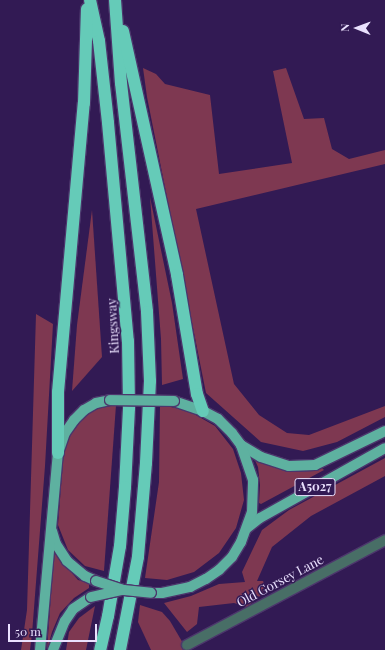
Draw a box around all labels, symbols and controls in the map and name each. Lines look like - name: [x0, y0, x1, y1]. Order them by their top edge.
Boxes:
- north arrow: [337, 8, 377, 48]
- text: N: [337, 24, 352, 32]
- street label: Kingsway: [104, 298, 122, 354]
- road number: A5027: [294, 477, 336, 497]
- street label: Old Gorsey Lane: [234, 551, 326, 611]
- scale bar: [10, 616, 99, 642]
- text: 50 m: [15, 623, 41, 639]

